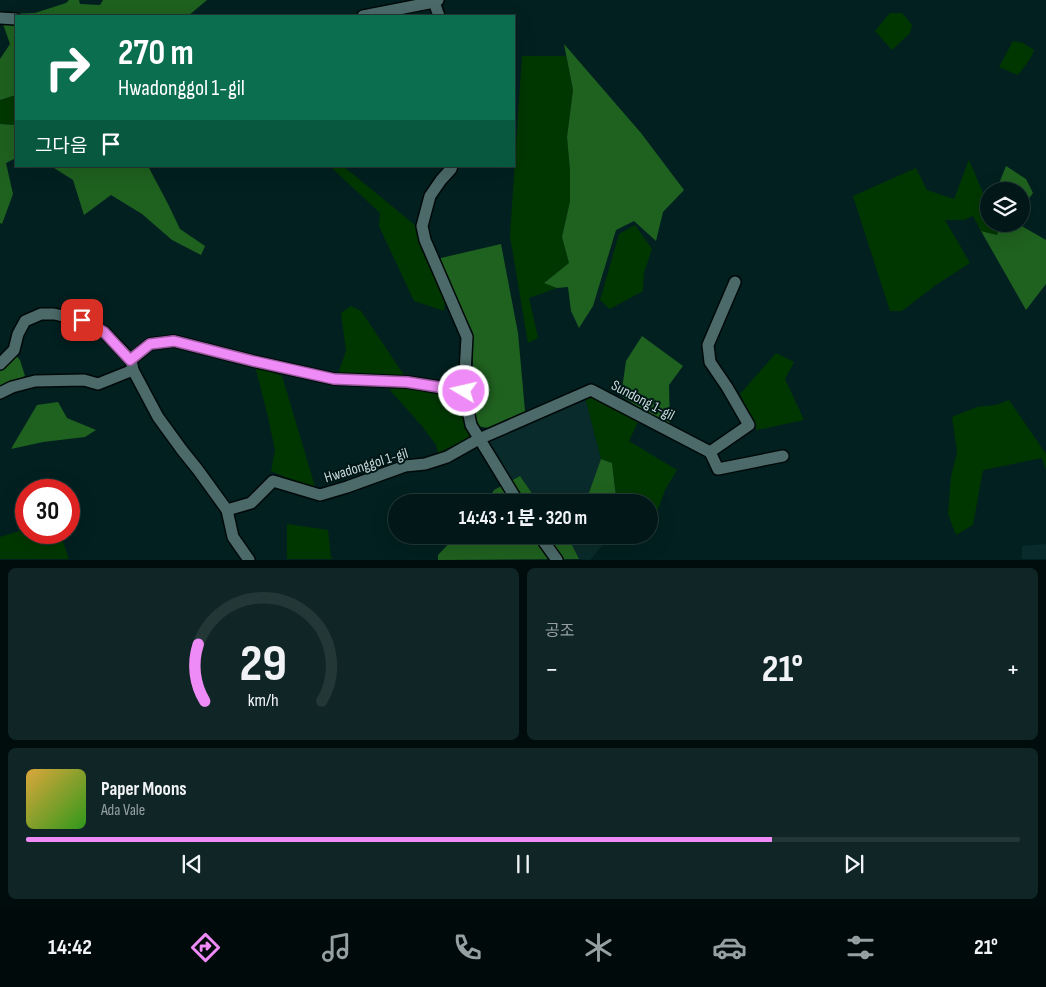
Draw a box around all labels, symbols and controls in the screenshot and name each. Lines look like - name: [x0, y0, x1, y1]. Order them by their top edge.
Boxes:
- text: 270 m: [118, 32, 194, 75]
- icon: right: [35, 35, 100, 100]
- text: Hwadonggol 1-gil: [118, 75, 245, 102]
- icon: arrive: [97, 130, 125, 158]
- text: 그다음: [35, 135, 87, 158]
- map controls: [980, 182, 1030, 232]
- button: layers: [980, 182, 1030, 232]
- pin: [61, 299, 103, 341]
- icon: arrive: [68, 306, 96, 334]
- position arrow: [437, 364, 489, 416]
- street label: Sundong 1-gil: [608, 376, 678, 425]
- street label: Hwadonggol 1-gil: [322, 444, 410, 487]
- speed limit sign: 30: [15, 479, 80, 544]
- text: 14:43 · 1 분 · 320 m: [459, 507, 587, 530]
- text: 공조: [545, 622, 574, 641]
- text: 29: [240, 633, 287, 696]
- text: 21°: [762, 647, 803, 692]
- text: −: [545, 653, 559, 686]
- text: +: [1006, 653, 1020, 686]
- text: km/h: [248, 690, 279, 711]
- text: Paper Moons: [101, 778, 187, 801]
- text: Ada Vale: [101, 801, 145, 820]
- icon: previous: [178, 850, 206, 878]
- icon: pause: [509, 850, 537, 878]
- icon: next: [840, 850, 868, 878]
- icon: directions: [188, 930, 223, 965]
- icon: music: [319, 930, 354, 965]
- icon: phone: [450, 930, 485, 965]
- icon: climate: [581, 930, 616, 965]
- icon: car: [712, 930, 747, 965]
- icon: filters: [843, 930, 878, 965]
- text: 14:42: [48, 934, 92, 961]
- text: 21°: [974, 934, 998, 961]

